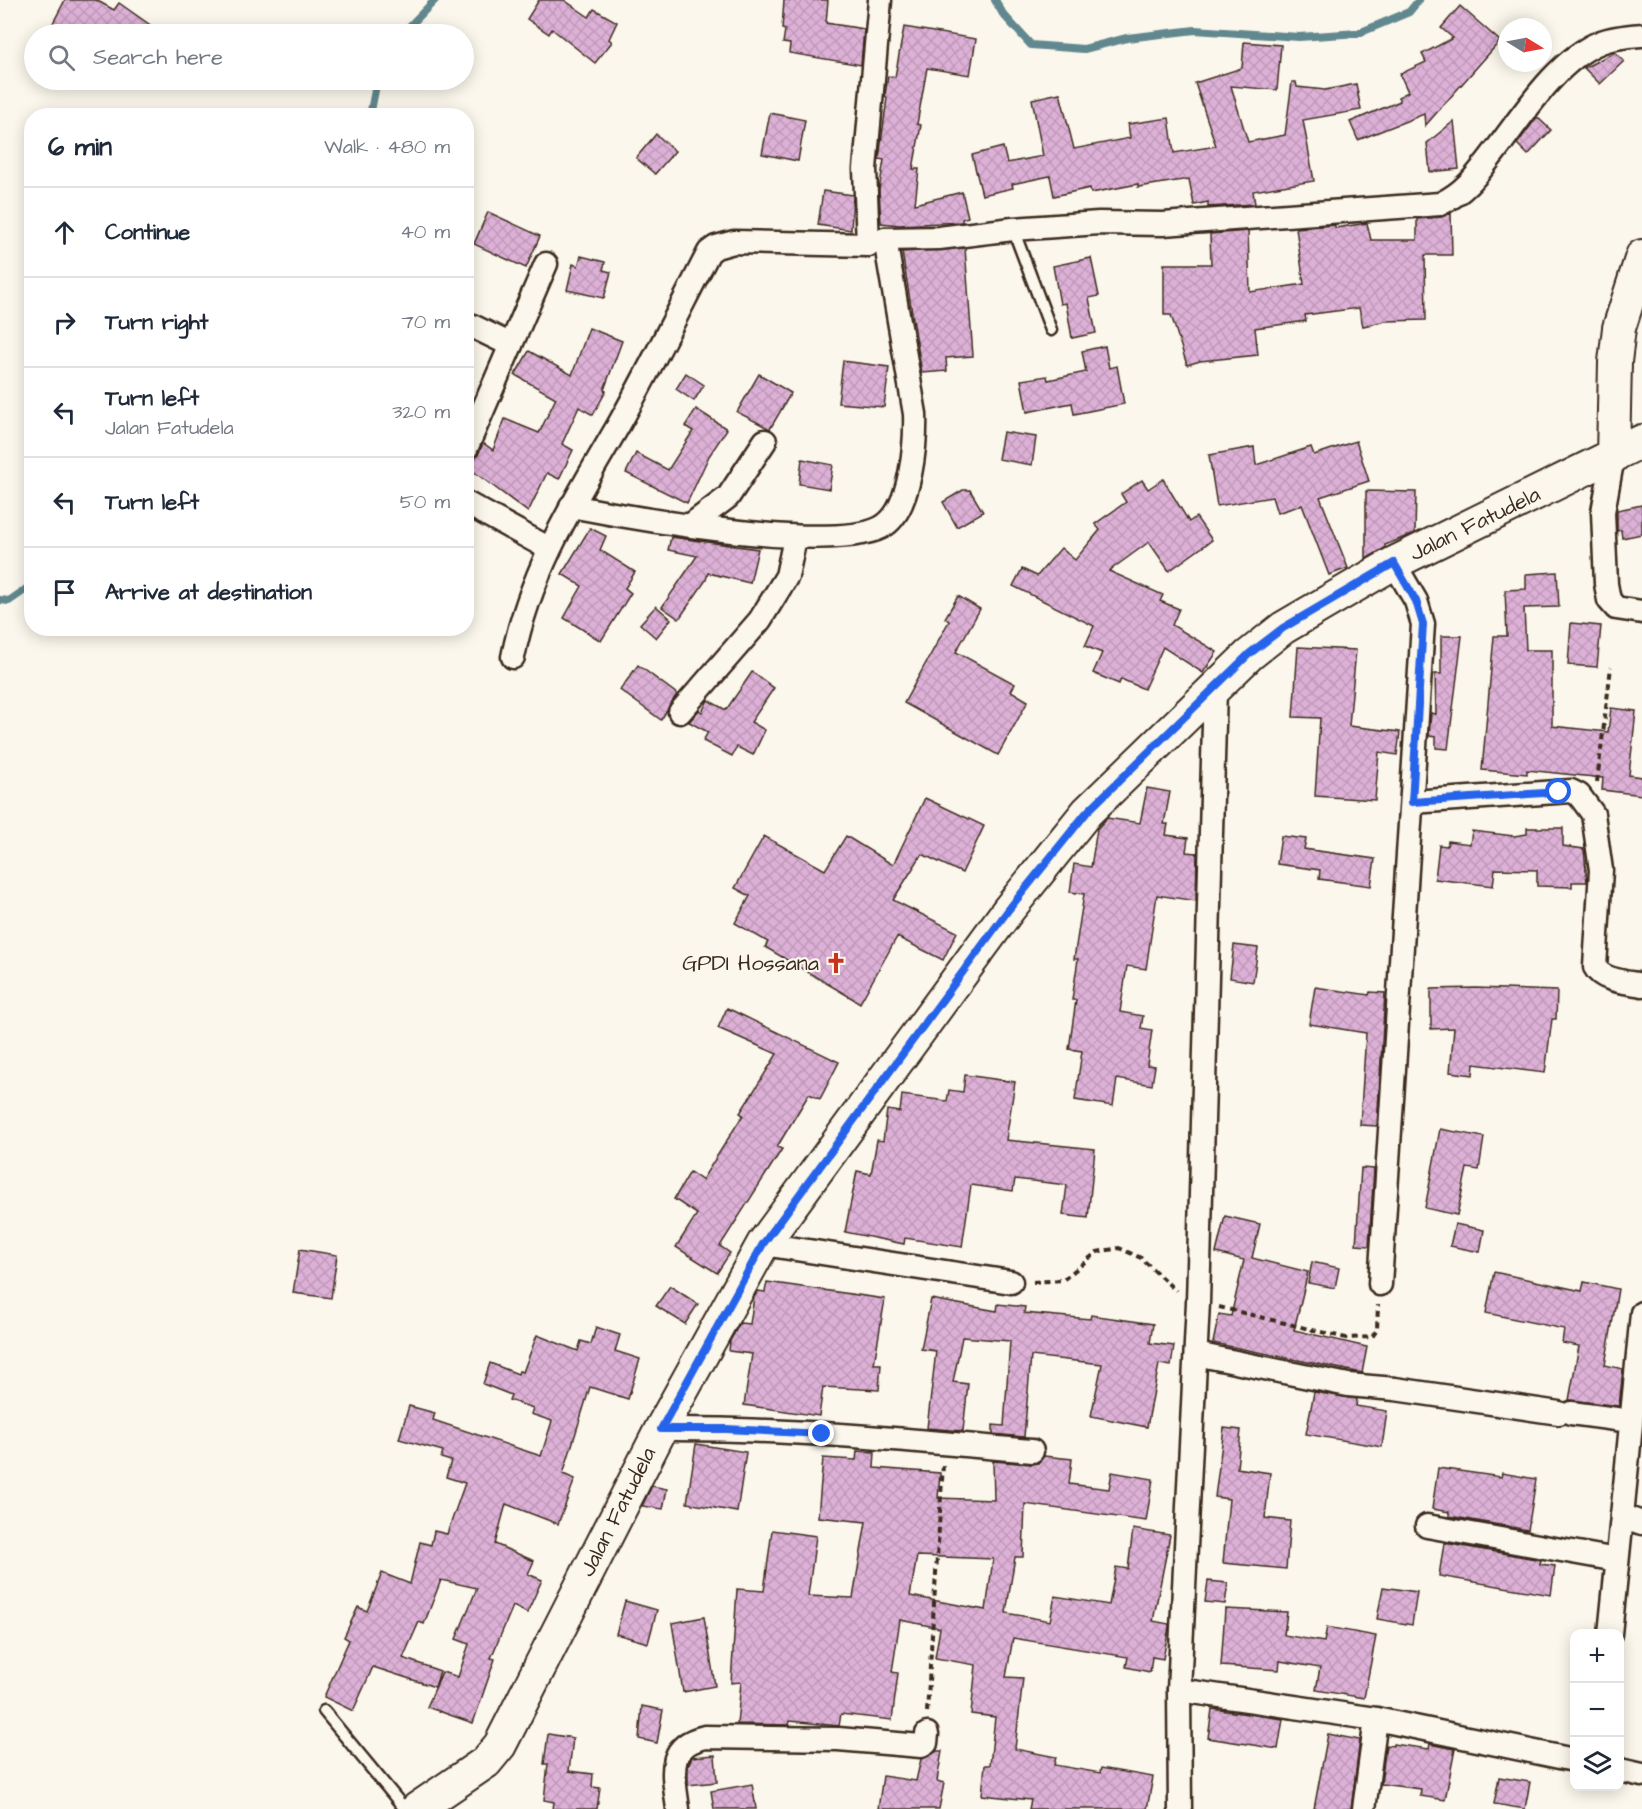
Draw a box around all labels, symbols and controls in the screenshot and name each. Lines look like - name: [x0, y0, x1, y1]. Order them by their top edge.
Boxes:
- north arrow: [1498, 18, 1552, 72]
- search box: [24, 24, 474, 90]
- icon: search: [45, 41, 78, 74]
- text: Search here: [93, 42, 223, 73]
- text: 6 min: [48, 129, 112, 165]
- text: Walk · 480 m: [324, 133, 450, 161]
- icon: ahead: [48, 216, 81, 249]
- text: Continue: [105, 217, 190, 248]
- text: 40 m: [400, 218, 450, 246]
- icon: right: [48, 306, 81, 339]
- text: Turn right: [105, 307, 208, 338]
- text: 70 m: [402, 308, 450, 336]
- text: Turn left: [105, 383, 199, 414]
- icon: left: [48, 396, 81, 429]
- text: 320 m: [392, 398, 450, 426]
- text: Jalan Fatudela: [105, 414, 234, 442]
- street label: Jalan Fatudela: [1405, 479, 1545, 569]
- icon: left: [48, 486, 81, 519]
- text: Turn left: [105, 487, 199, 518]
- text: 50 m: [400, 488, 450, 516]
- icon: arrive: [48, 576, 81, 609]
- text: Arrive at destination: [105, 577, 312, 608]
- route start: [1545, 778, 1571, 804]
- place label: GPDI Hossana: [682, 948, 819, 979]
- church icon: GPDI Hossana: [824, 951, 848, 975]
- route end: [808, 1420, 834, 1446]
- street label: Jalan Fatudela: [572, 1442, 664, 1582]
- map controls: [1570, 1629, 1624, 1791]
- button: +: [1570, 1629, 1624, 1683]
- button: −: [1570, 1683, 1624, 1737]
- button: layers: [1570, 1737, 1624, 1791]

